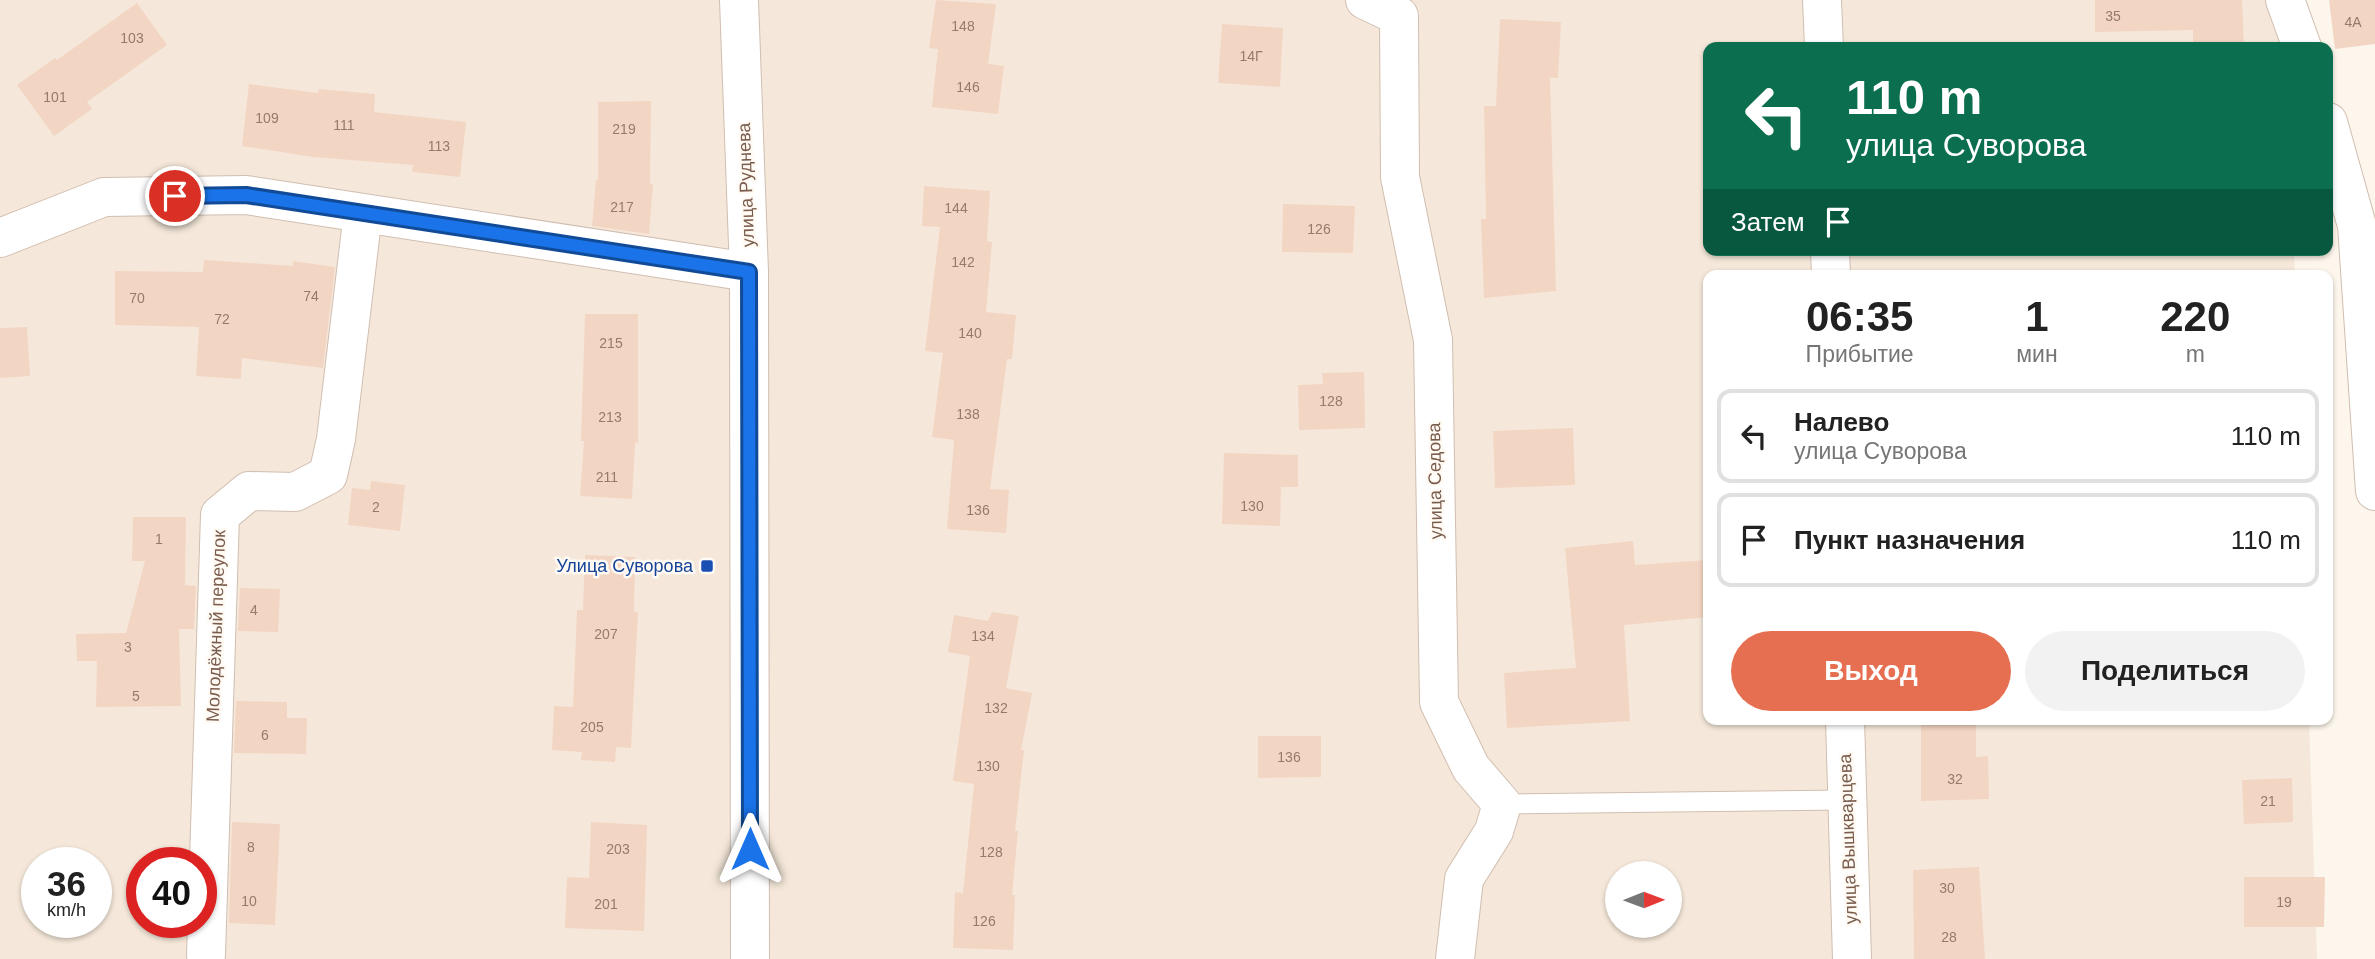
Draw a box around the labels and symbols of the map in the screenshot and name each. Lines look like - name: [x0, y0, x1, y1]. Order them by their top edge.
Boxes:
- house number: 35: [2105, 8, 2121, 24]
- house number: 4А: [2344, 14, 2362, 30]
- house number: 148: [951, 18, 975, 34]
- house number: 103: [120, 30, 144, 46]
- house number: 14Г: [1239, 48, 1263, 64]
- house number: 146: [956, 79, 980, 95]
- house number: 101: [43, 89, 67, 105]
- house number: 109: [255, 110, 279, 126]
- house number: 111: [333, 117, 355, 133]
- house number: 219: [612, 121, 636, 137]
- street label: улица Руднева: [734, 121, 758, 248]
- house number: 113: [428, 138, 450, 154]
- pin: [145, 166, 205, 226]
- house number: 217: [610, 199, 634, 215]
- house number: 144: [944, 200, 968, 216]
- house number: 126: [1307, 221, 1331, 237]
- house number: 142: [951, 254, 975, 270]
- house number: 74: [303, 288, 319, 304]
- house number: 70: [129, 290, 145, 306]
- house number: 72: [214, 311, 230, 327]
- house number: 140: [958, 325, 982, 341]
- house number: 215: [599, 335, 623, 351]
- house number: 128: [1319, 393, 1343, 409]
- house number: 138: [956, 406, 980, 422]
- house number: 213: [598, 409, 622, 425]
- street label: улица Седова: [1424, 421, 1446, 540]
- house number: 211: [596, 469, 618, 485]
- house number: 130: [1240, 498, 1264, 514]
- house number: 2: [372, 499, 380, 515]
- house number: 136: [966, 502, 990, 518]
- street label: Молодёжный переулок: [203, 529, 229, 722]
- house number: 1: [155, 531, 163, 547]
- place label: Улица Суворова: [556, 556, 694, 576]
- marker: Улица Суворова: [699, 558, 715, 574]
- house number: 4: [250, 602, 258, 618]
- house number: 207: [594, 626, 618, 642]
- house number: 134: [971, 628, 995, 644]
- house number: 3: [124, 639, 132, 655]
- house number: 5: [132, 688, 140, 704]
- house number: 132: [984, 700, 1008, 716]
- house number: 205: [580, 719, 604, 735]
- house number: 6: [261, 727, 269, 743]
- house number: 136: [1277, 749, 1301, 765]
- street label: улица Вышкварцева: [1835, 752, 1861, 925]
- house number: 130: [976, 758, 1000, 774]
- house number: 32: [1947, 771, 1963, 787]
- house number: 21: [2260, 793, 2276, 809]
- position arrow: [713, 812, 787, 886]
- house number: 8: [247, 839, 255, 855]
- house number: 203: [606, 841, 630, 857]
- house number: 128: [979, 844, 1003, 860]
- speed limit sign: 40: [126, 847, 217, 938]
- north arrow: [1605, 861, 1682, 938]
- house number: 30: [1939, 880, 1955, 896]
- house number: 10: [241, 893, 257, 909]
- house number: 19: [2276, 894, 2292, 910]
- house number: 201: [594, 896, 618, 912]
- house number: 126: [972, 913, 996, 929]
- house number: 28: [1941, 929, 1957, 945]

